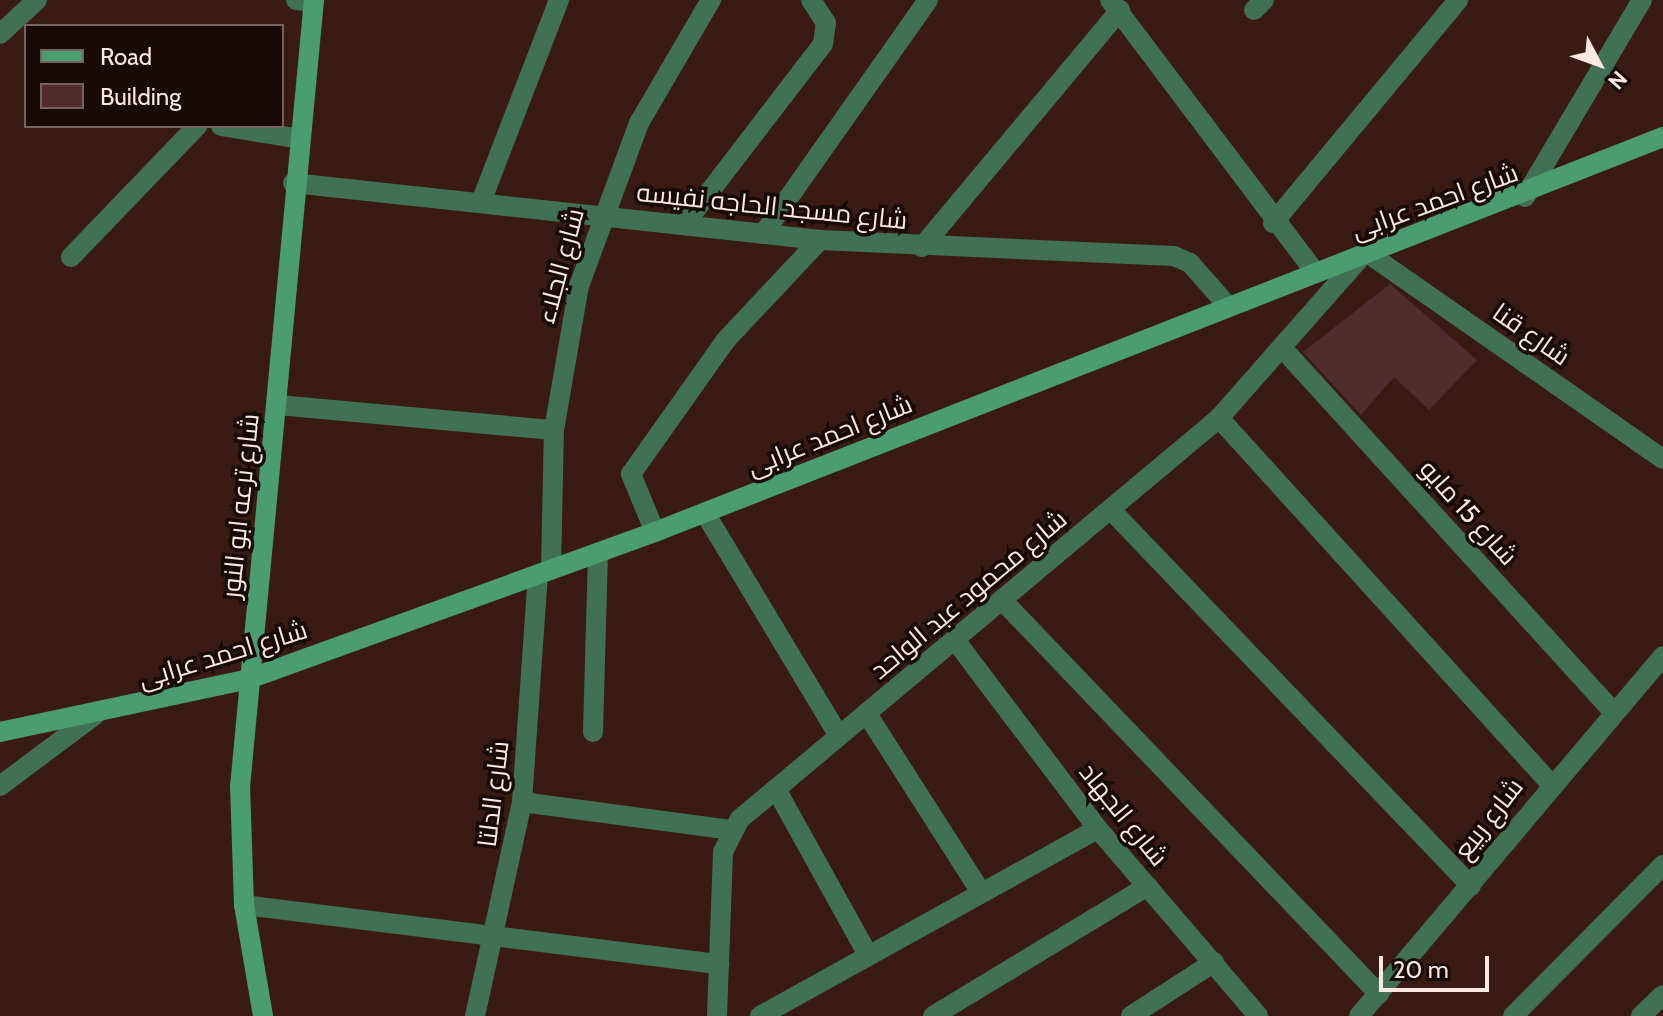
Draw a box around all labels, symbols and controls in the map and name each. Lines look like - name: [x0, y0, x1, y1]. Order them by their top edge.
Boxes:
- legend: [24, 24, 284, 128]
- north arrow: [1559, 24, 1639, 104]
- text: Road: [100, 42, 152, 71]
- text: N: [1602, 65, 1633, 95]
- text: Building: [100, 82, 181, 111]
- street label: شارع احمد عرابى: [1347, 157, 1523, 247]
- street label: شارع مسجد الحاجه نفيسه: [635, 177, 909, 237]
- street label: شارع الجلاء: [531, 205, 591, 327]
- street label: شارع قنا: [1486, 297, 1576, 373]
- street label: شارع احمد عرابى: [743, 389, 917, 483]
- street label: شارع ترعه ابو النور: [216, 412, 266, 600]
- street label: شارع 15 مايو: [1413, 454, 1523, 572]
- street label: شارع محمود عبد الواحد: [864, 504, 1074, 686]
- street label: شارع احمد عرابى: [135, 614, 311, 696]
- street label: شارع الدلتا: [472, 739, 516, 849]
- street label: شارع الجهاد: [1072, 757, 1174, 873]
- street label: شارع ربيع: [1448, 772, 1530, 866]
- scale bar: [1383, 940, 1493, 990]
- text: 20 m: [1393, 955, 1449, 984]

